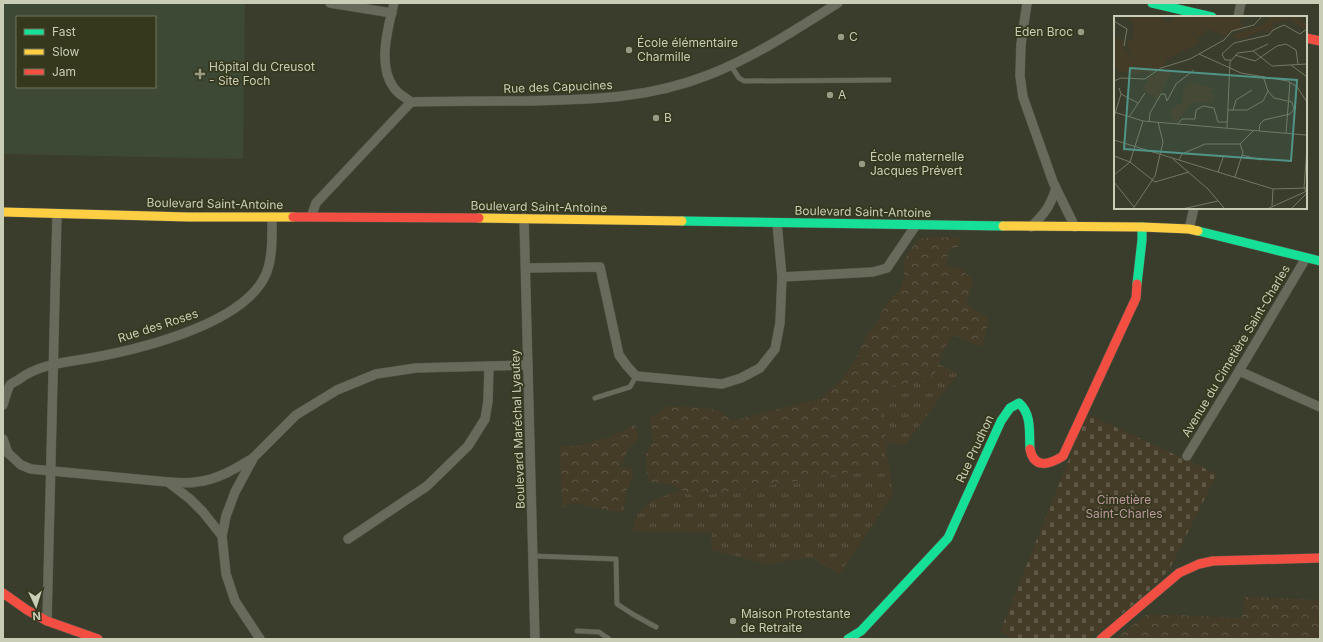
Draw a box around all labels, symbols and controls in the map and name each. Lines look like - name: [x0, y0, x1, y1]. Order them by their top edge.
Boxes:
- legend: [16, 16, 156, 88]
- inset map: [1114, 16, 1307, 209]
- text: Fast: [52, 24, 76, 39]
- place label: Eden Broc: [1015, 24, 1073, 39]
- marker: Eden Broc: [1076, 27, 1086, 37]
- place label: C: [849, 29, 858, 44]
- marker: C: [836, 32, 846, 42]
- place label: École élémentaire Charmille: [637, 35, 738, 64]
- text: Slow: [52, 44, 80, 59]
- marker: École élémentaire Charmille: [624, 45, 634, 55]
- place label: Hôpital du Creusot - Site Foch: [209, 59, 315, 88]
- text: Jam: [52, 64, 76, 79]
- marker: Hôpital du Creusot - Site Foch: [194, 68, 206, 80]
- street label: Rue des Capucines: [503, 77, 613, 96]
- place label: A: [838, 87, 846, 102]
- marker: A: [825, 90, 835, 100]
- place label: B: [664, 110, 672, 125]
- marker: B: [651, 113, 661, 123]
- place label: École maternelle Jacques Prévert: [870, 149, 964, 178]
- marker: École maternelle Jacques Prévert: [857, 159, 867, 169]
- street label: Boulevard Saint-Antoine: [146, 195, 284, 212]
- street label: Boulevard Saint-Antoine: [470, 198, 608, 215]
- street label: Boulevard Saint-Antoine: [794, 203, 932, 220]
- street label: Avenue du Cimetière Saint-Charles: [1178, 262, 1293, 440]
- street label: Rue des Roses: [116, 305, 200, 346]
- street label: Boulevard Maréchal Lyautey: [507, 349, 528, 509]
- street label: Rue Prudhon: [952, 412, 997, 485]
- park label: Cimetière Saint-Charles: [1085, 492, 1163, 521]
- north arrow: [16, 586, 56, 626]
- place label: Maison Protestante de Retraite: [741, 606, 850, 635]
- text: N: [32, 609, 41, 623]
- marker: Maison Protestante de Retraite: [728, 616, 738, 626]

